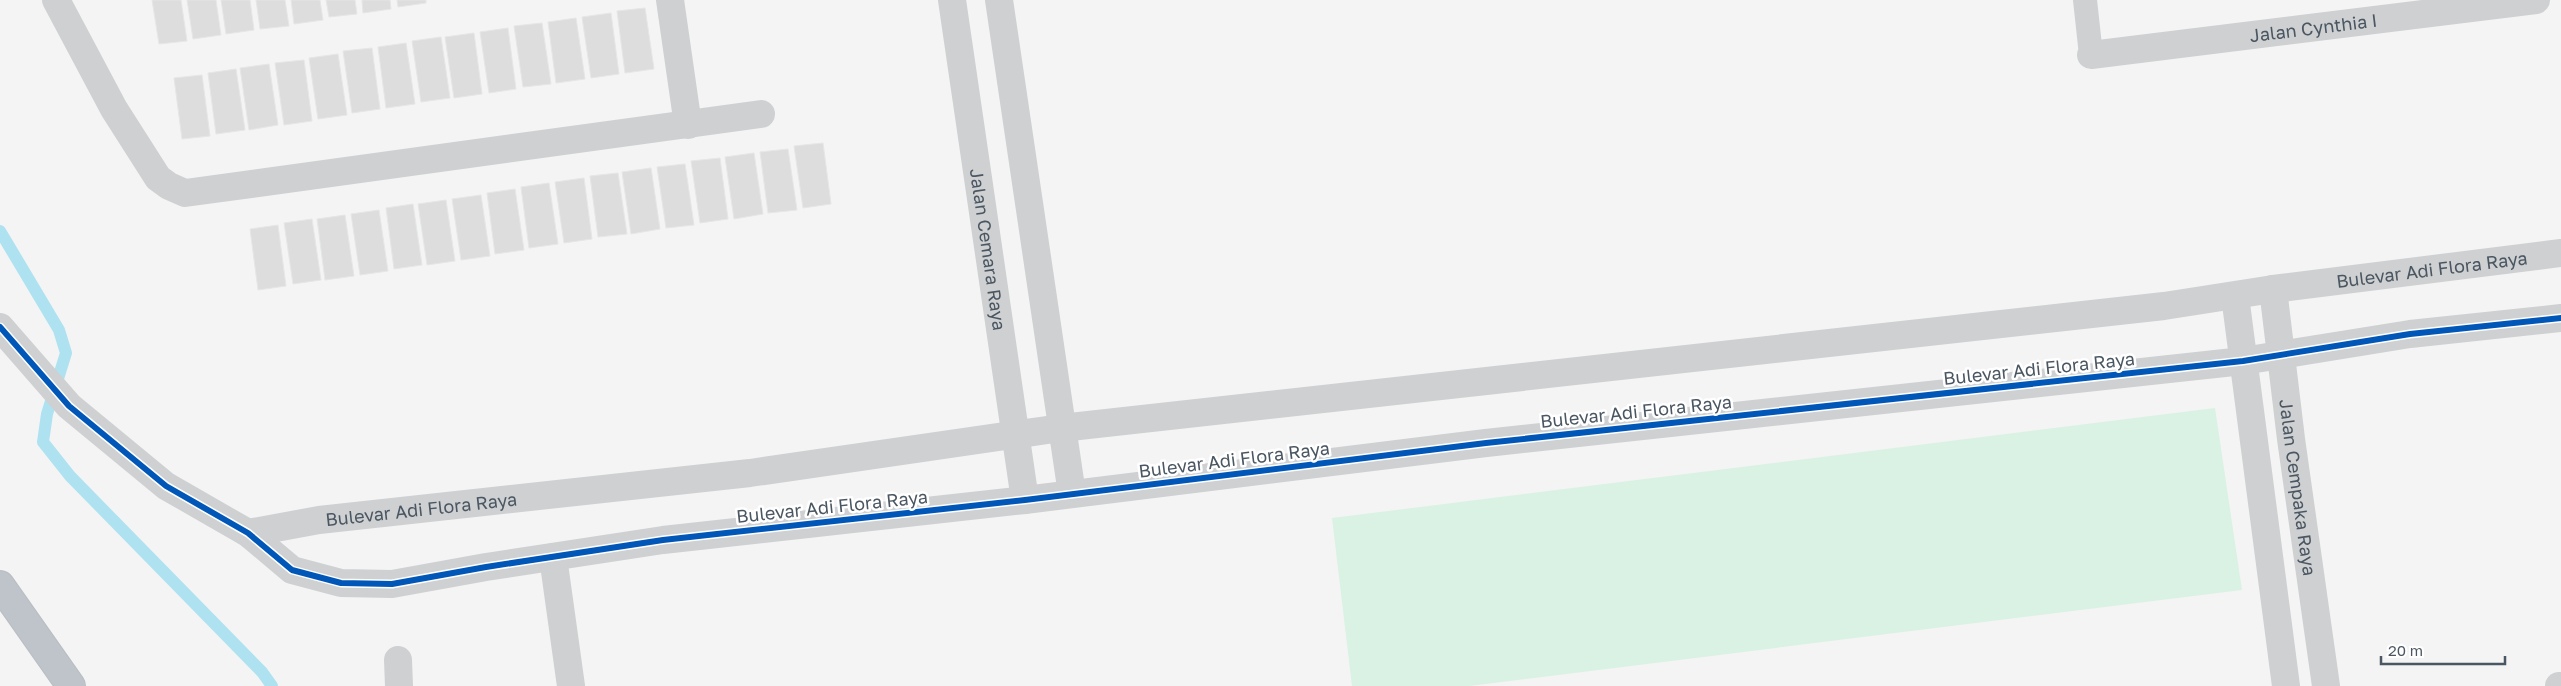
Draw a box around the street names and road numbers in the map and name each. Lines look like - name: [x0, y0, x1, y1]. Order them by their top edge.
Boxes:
- street label: Jalan Cynthia I: [2248, 9, 2378, 46]
- street label: Jalan Cemara Raya: [966, 167, 1011, 332]
- street label: Bulevar Adi Flora Raya: [2335, 246, 2529, 292]
- street label: Bulevar Adi Flora Raya: [1942, 347, 2136, 389]
- street label: Bulevar Adi Flora Raya: [1539, 390, 1733, 432]
- street label: Jalan Cempaka Raya: [2275, 398, 2321, 577]
- street label: Bulevar Adi Flora Raya: [1137, 436, 1331, 482]
- street label: Bulevar Adi Flora Raya: [735, 485, 929, 527]
- street label: Bulevar Adi Flora Raya: [324, 487, 518, 530]

